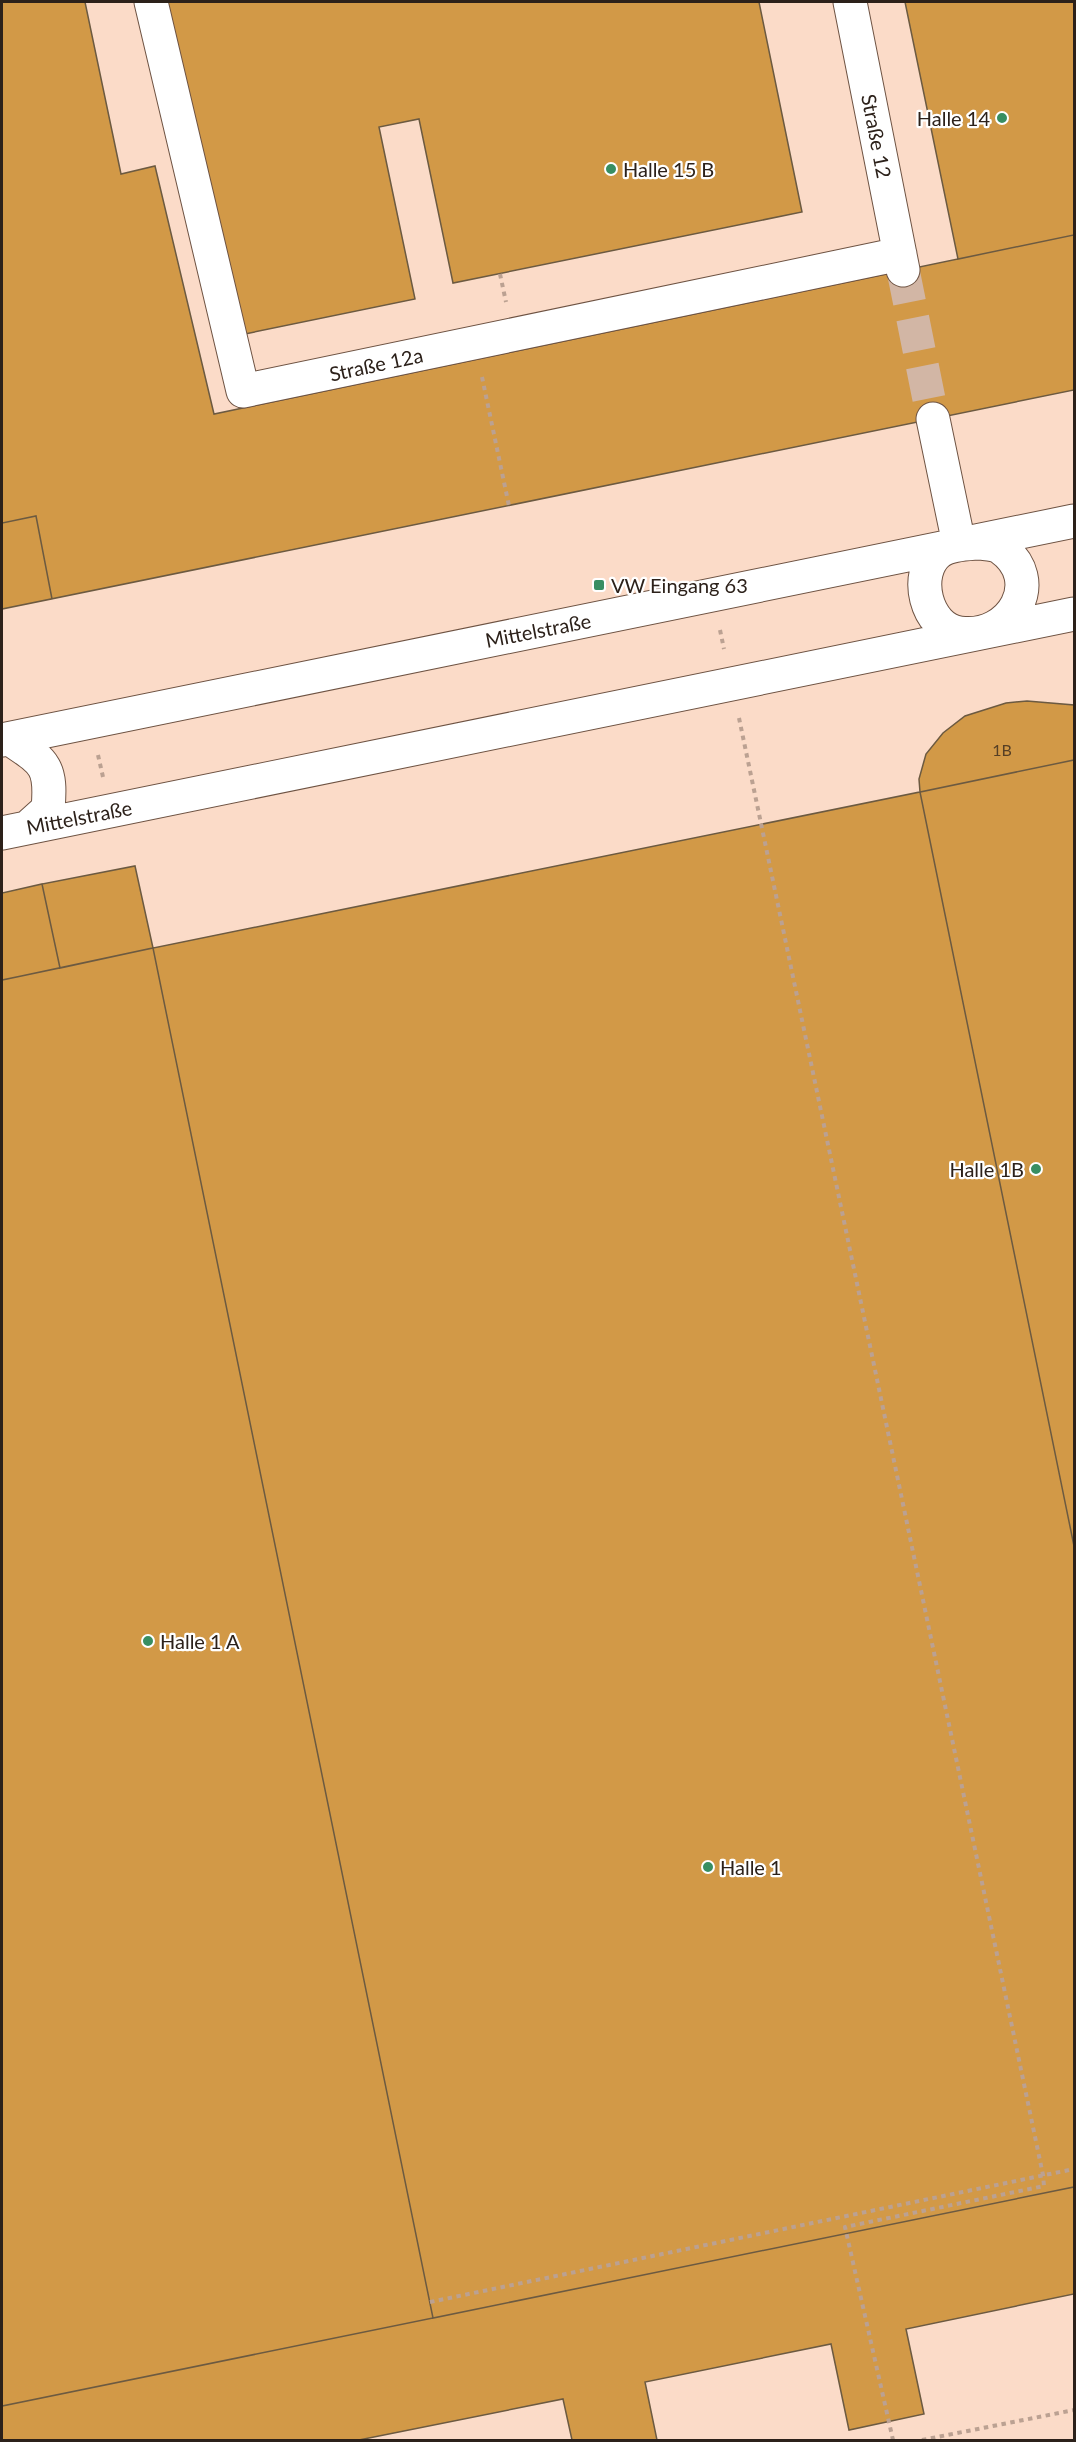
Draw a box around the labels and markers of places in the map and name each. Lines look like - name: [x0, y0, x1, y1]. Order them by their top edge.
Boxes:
- place label: Halle 14: [917, 106, 990, 130]
- marker: Halle 14: [995, 111, 1009, 125]
- place label: Halle 15 B: [623, 157, 714, 181]
- marker: Halle 15 B: [604, 162, 618, 176]
- place label: VW Eingang 63: [611, 573, 748, 597]
- marker: VW Eingang 63: [592, 578, 606, 592]
- place label: Halle 1B: [949, 1157, 1024, 1181]
- marker: Halle 1B: [1029, 1162, 1043, 1176]
- place label: Halle 1 A: [160, 1629, 240, 1653]
- marker: Halle 1 A: [141, 1634, 155, 1648]
- place label: Halle 1: [720, 1855, 782, 1879]
- marker: Halle 1: [701, 1860, 715, 1874]

